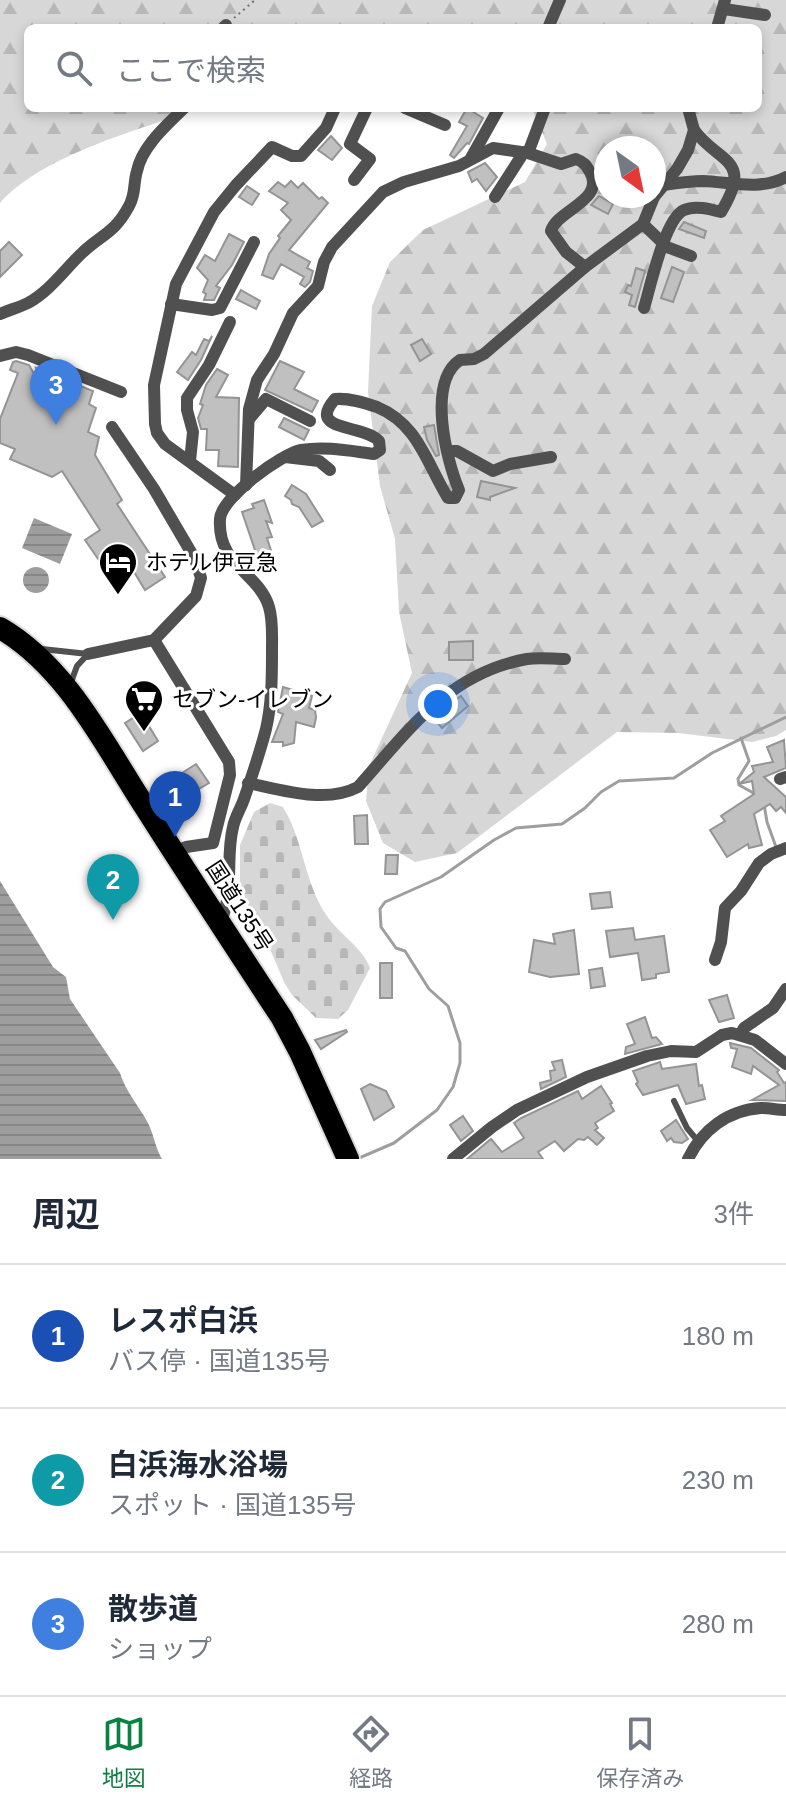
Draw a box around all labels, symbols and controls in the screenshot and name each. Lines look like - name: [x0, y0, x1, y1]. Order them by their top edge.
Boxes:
- search box: [24, 24, 762, 112]
- icon: search: [52, 46, 96, 90]
- text: ここで検索: [116, 54, 266, 87]
- north arrow: [594, 136, 666, 208]
- pin: 3: [30, 359, 82, 425]
- hotel icon: ホテル伊豆急: [97, 541, 139, 596]
- place label: ホテル伊豆急: [146, 550, 278, 575]
- supermarket icon: セブン-イレブン: [123, 678, 165, 733]
- your location: [418, 684, 458, 724]
- place label: セブン-イレブン: [172, 687, 333, 712]
- pin: 1: [149, 771, 201, 837]
- pin: 2: [87, 854, 139, 920]
- street label: 国道135号: [201, 856, 278, 956]
- text: 周辺: [32, 1195, 100, 1233]
- text: 3件: [714, 1199, 754, 1229]
- text: レスポ白浜: [108, 1304, 258, 1337]
- text: 1: [51, 1321, 65, 1351]
- text: 180 m: [682, 1321, 754, 1351]
- text: バス停 · 国道135号: [108, 1346, 331, 1376]
- text: 白浜海水浴場: [108, 1448, 288, 1481]
- text: 2: [51, 1465, 65, 1495]
- text: 230 m: [682, 1465, 754, 1495]
- text: スポット · 国道135号: [108, 1490, 357, 1520]
- text: 散歩道: [108, 1592, 198, 1625]
- text: 3: [51, 1609, 65, 1639]
- text: 280 m: [682, 1609, 754, 1639]
- text: ショップ: [108, 1634, 212, 1664]
- tab: 地図: [102, 1712, 146, 1792]
- tab: 経路: [349, 1712, 393, 1792]
- tab: 保存済み: [596, 1712, 684, 1792]

